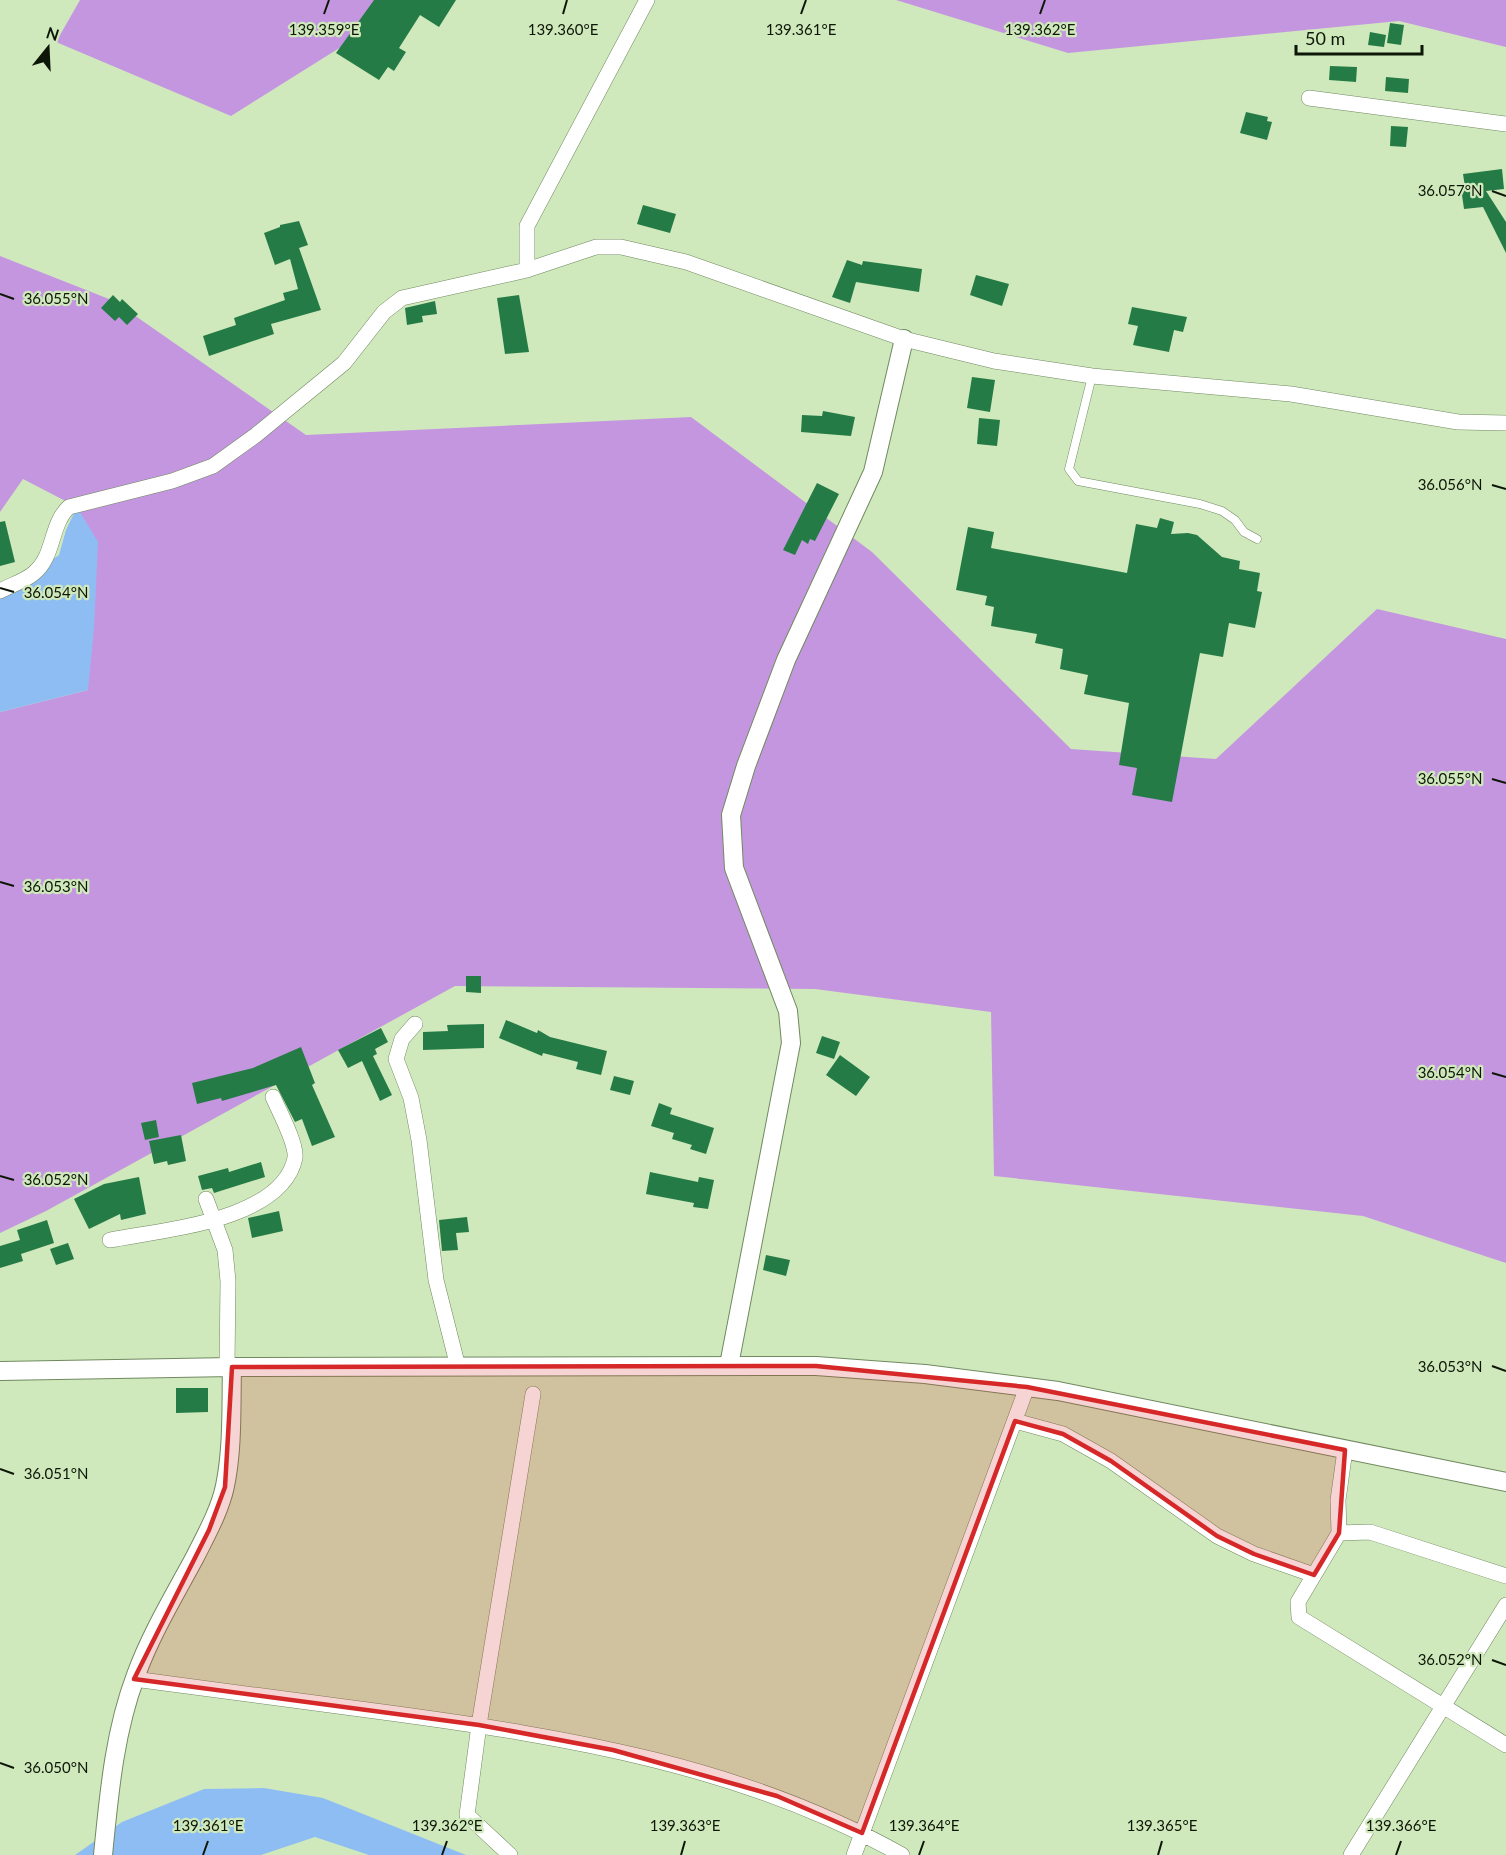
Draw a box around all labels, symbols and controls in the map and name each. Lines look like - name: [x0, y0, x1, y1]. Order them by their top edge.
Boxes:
- north arrow: [18, 18, 78, 78]
- scale bar: [1296, 18, 1422, 56]
- text: 139.359°E: [289, 20, 359, 38]
- text: 139.360°E: [528, 20, 598, 38]
- text: 139.361°E: [766, 20, 836, 38]
- text: 139.362°E: [1005, 20, 1075, 38]
- text: N: [44, 22, 62, 44]
- text: 50 m: [1305, 27, 1345, 49]
- text: 36.057°N: [1418, 181, 1482, 199]
- text: 36.055°N: [24, 289, 88, 307]
- text: 36.056°N: [1418, 475, 1482, 493]
- text: 36.054°N: [24, 583, 88, 601]
- text: 36.055°N: [1418, 769, 1482, 787]
- text: 36.053°N: [24, 877, 88, 895]
- text: 36.054°N: [1418, 1063, 1482, 1081]
- text: 36.052°N: [24, 1170, 88, 1188]
- text: 36.053°N: [1418, 1357, 1482, 1375]
- text: 36.051°N: [24, 1464, 88, 1482]
- text: 36.052°N: [1418, 1650, 1482, 1668]
- text: 36.050°N: [24, 1758, 88, 1776]
- text: 139.361°E: [173, 1816, 243, 1834]
- text: 139.362°E: [412, 1816, 482, 1834]
- text: 139.363°E: [650, 1816, 720, 1834]
- text: 139.364°E: [889, 1816, 959, 1834]
- text: 139.365°E: [1127, 1816, 1197, 1834]
- text: 139.366°E: [1366, 1816, 1436, 1834]

